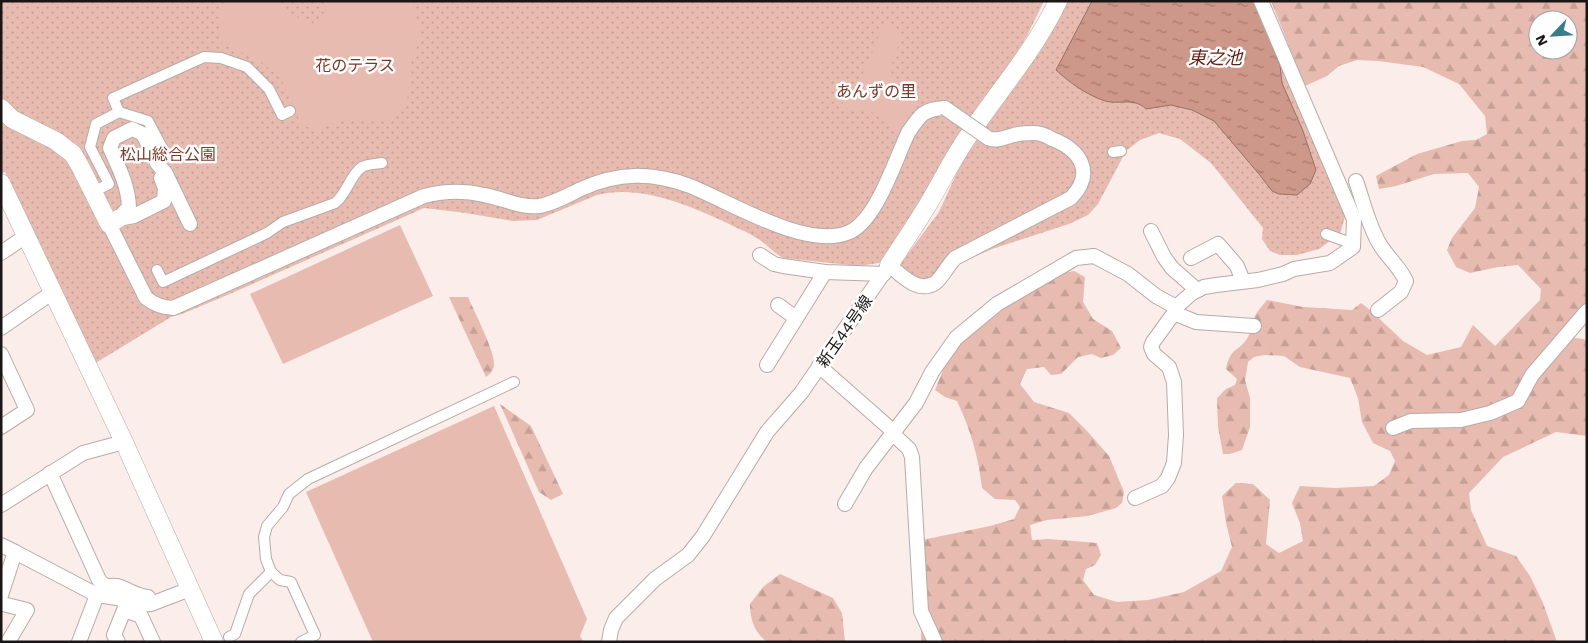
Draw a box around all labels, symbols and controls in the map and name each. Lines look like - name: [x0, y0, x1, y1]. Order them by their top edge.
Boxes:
- north arrow: [1528, 10, 1578, 60]
- text: N: [1532, 32, 1551, 49]
- water label: 東之池: [1188, 47, 1244, 68]
- park label: 花のテラス: [315, 56, 395, 75]
- park label: あんずの里: [836, 82, 916, 101]
- park label: 松山総合公園: [120, 145, 216, 164]
- street label: 新玉44号線: [813, 292, 876, 371]

